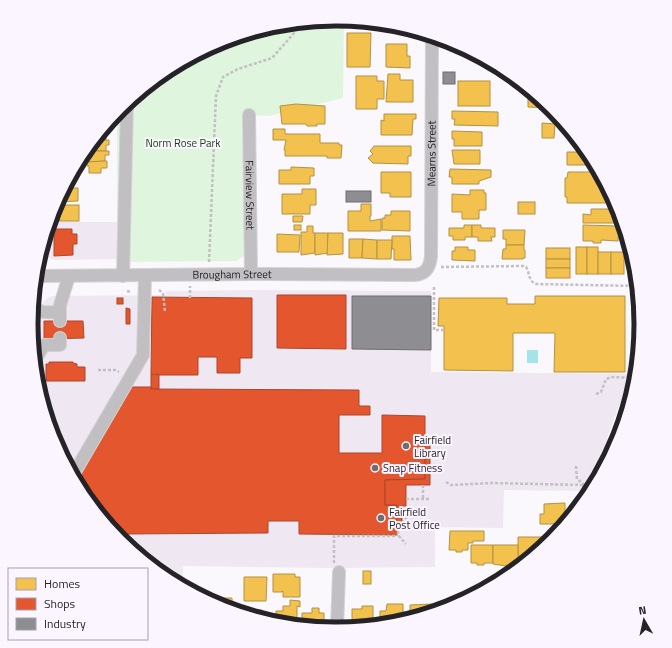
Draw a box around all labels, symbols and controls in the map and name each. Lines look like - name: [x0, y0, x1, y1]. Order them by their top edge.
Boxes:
- street label: Mearns Street: [423, 120, 440, 186]
- park label: Norm Rose Park: [145, 135, 221, 151]
- street label: Fairview Street: [242, 160, 258, 230]
- street label: Brougham Street: [192, 266, 272, 283]
- place label: Fairfield Library: [414, 432, 451, 461]
- marker: Fairfield Library: [401, 441, 411, 451]
- place label: Snap Fitness: [383, 460, 442, 476]
- marker: Snap Fitness: [370, 463, 380, 473]
- place label: Fairfield Post Office: [389, 504, 440, 533]
- marker: Fairfield Post Office: [376, 513, 386, 523]
- legend: [8, 568, 148, 640]
- text: Homes: [44, 574, 80, 593]
- text: Shops: [44, 594, 76, 613]
- north arrow: [624, 600, 664, 640]
- text: N: [637, 602, 647, 619]
- text: Industry: [44, 614, 86, 633]

